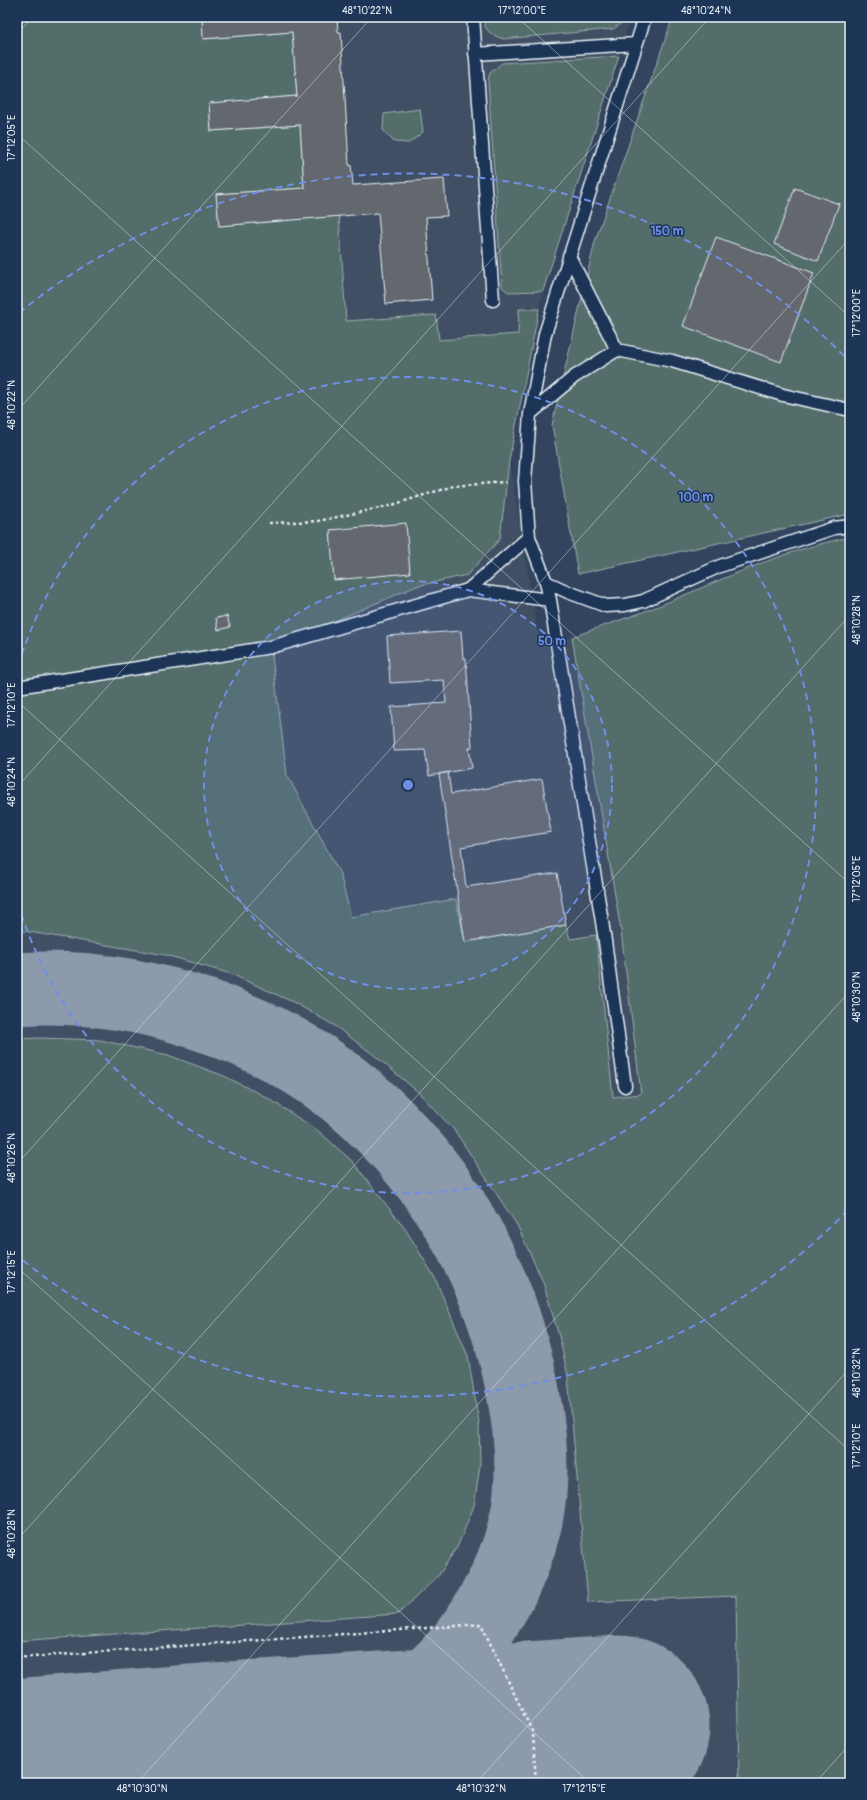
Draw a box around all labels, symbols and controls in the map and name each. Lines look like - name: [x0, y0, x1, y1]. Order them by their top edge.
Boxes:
- text: 48°10'22"N: [342, 5, 392, 17]
- text: 17°12'00"E: [498, 5, 546, 17]
- text: 48°10'24"N: [681, 5, 731, 17]
- text: 17°12'05"E: [6, 115, 18, 161]
- text: 150 m: [651, 224, 684, 239]
- text: 17°12'00"E: [851, 289, 863, 337]
- text: 48°10'22"N: [6, 380, 18, 430]
- text: 100 m: [679, 490, 714, 505]
- text: 48°10'28"N: [851, 595, 863, 645]
- text: 50 m: [538, 634, 566, 649]
- text: 17°12'10"E: [6, 682, 18, 728]
- text: 48°10'24"N: [6, 757, 18, 807]
- centre of rings: [401, 778, 415, 792]
- text: 17°12'05"E: [851, 856, 863, 902]
- text: 48°10'30"N: [851, 971, 863, 1023]
- text: 48°10'26"N: [6, 1133, 18, 1183]
- text: 17°12'15"E: [6, 1250, 18, 1294]
- text: 48°10'32"N: [851, 1348, 863, 1398]
- text: 17°12'10"E: [851, 1423, 863, 1469]
- text: 48°10'28"N: [6, 1509, 18, 1559]
- text: 48°10'30"N: [116, 1783, 168, 1795]
- text: 48°10'32"N: [456, 1783, 506, 1795]
- text: 17°12'15"E: [562, 1783, 606, 1795]

